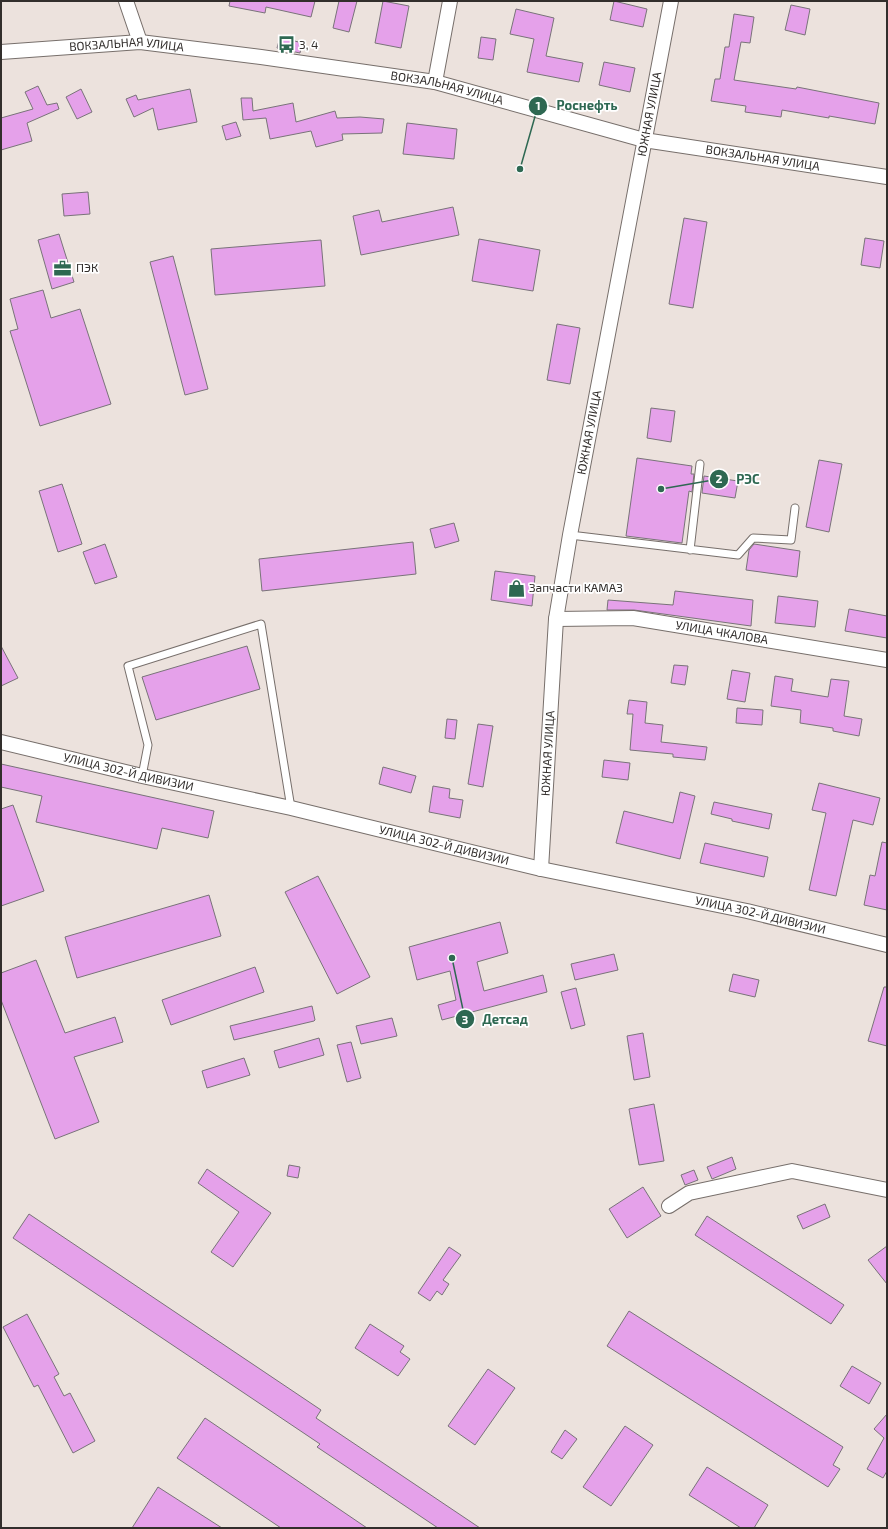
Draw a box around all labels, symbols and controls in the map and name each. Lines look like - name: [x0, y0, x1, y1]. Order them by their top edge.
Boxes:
- street label: ВОКЗАЛЬНАЯ УЛИЦА: [69, 34, 186, 53]
- bus stop icon: 3, 4: [276, 35, 296, 55]
- place label: 3, 4: [299, 37, 318, 51]
- street label: ВОКЗАЛЬНАЯ УЛИЦА: [390, 68, 506, 107]
- street label: ЮЖНАЯ УЛИЦА: [634, 70, 664, 157]
- callout: Роснефть: [528, 93, 625, 118]
- text: Роснефть: [556, 97, 618, 113]
- text: 1: [535, 98, 541, 112]
- street label: ВОКЗАЛЬНАЯ УЛИЦА: [705, 141, 821, 173]
- office icon: ПЭК: [53, 258, 73, 278]
- place label: ПЭК: [76, 260, 98, 274]
- street label: ЮЖНАЯ УЛИЦА: [574, 388, 603, 476]
- callout: РЭС: [709, 467, 768, 492]
- text: 2: [716, 471, 723, 485]
- text: РЭС: [736, 471, 760, 487]
- shop icon: Запчасти КАМАЗ: [506, 578, 526, 598]
- place label: Запчасти КАМАЗ: [529, 580, 623, 594]
- street label: УЛИЦА ЧКАЛОВА: [675, 617, 770, 646]
- street label: ЮЖНАЯ УЛИЦА: [537, 709, 557, 796]
- street label: УЛИЦА 302-Й ДИВИЗИИ: [62, 749, 195, 793]
- street label: УЛИЦА 302-Й ДИВИЗИИ: [378, 822, 511, 867]
- street label: УЛИЦА 302-Й ДИВИЗИИ: [694, 893, 827, 936]
- callout: Детсад: [455, 1007, 536, 1032]
- text: Детсад: [482, 1011, 528, 1027]
- text: 3: [462, 1012, 469, 1026]

